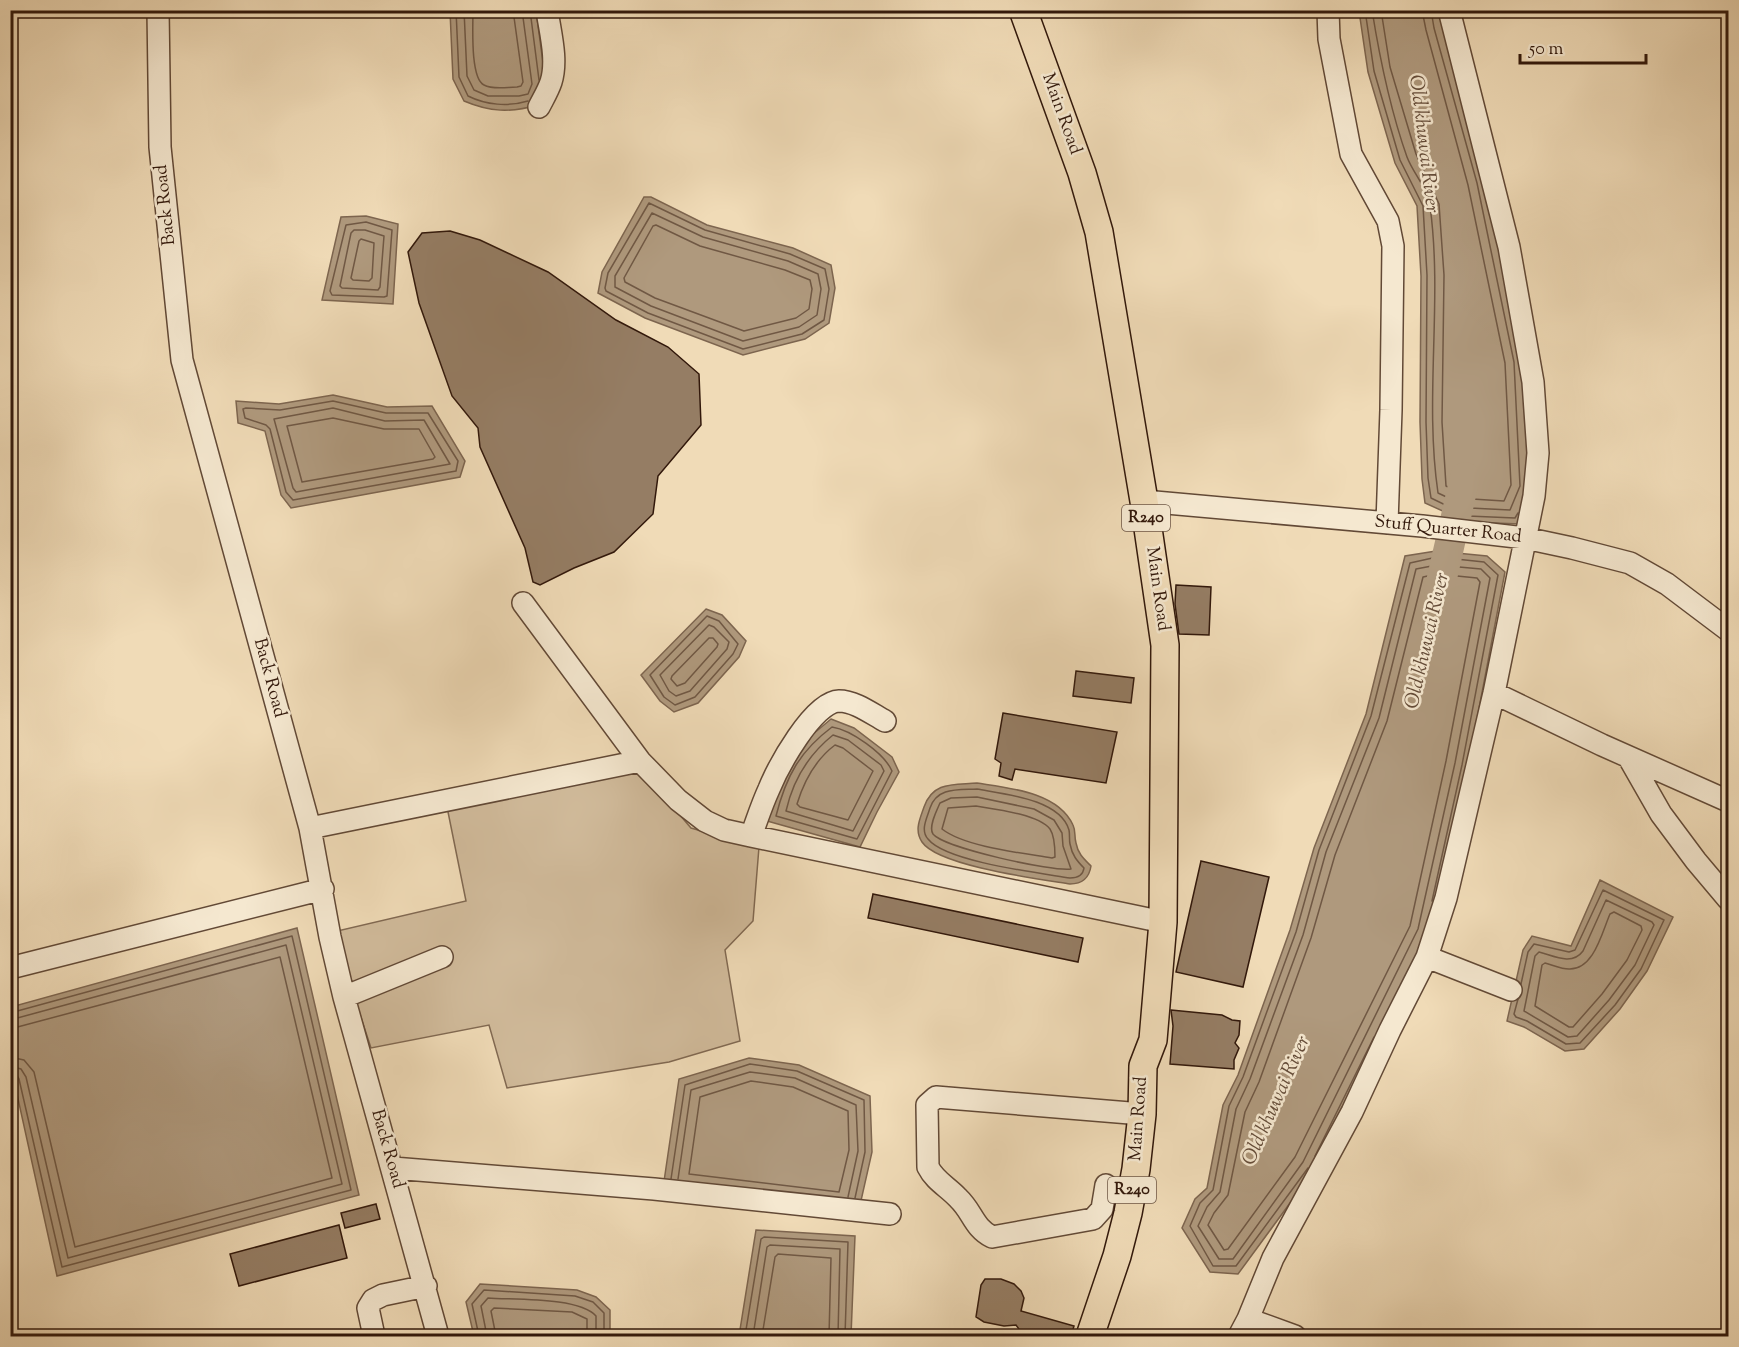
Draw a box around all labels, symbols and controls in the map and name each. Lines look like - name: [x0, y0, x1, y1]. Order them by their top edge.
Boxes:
- scale bar: [1520, 27, 1646, 65]
- text: 50 m: [1528, 37, 1564, 63]
- street label: Main Road: [1034, 70, 1088, 158]
- water label: Old khuwai River: [1400, 73, 1446, 215]
- street label: Back Road: [149, 163, 183, 247]
- road number: R240: [1122, 505, 1170, 531]
- street label: Stuff Quarter Road: [1373, 509, 1523, 551]
- street label: Main Road: [1138, 545, 1176, 633]
- water label: Old khuwai River: [1398, 570, 1458, 712]
- street label: Back Road: [246, 635, 292, 721]
- water label: Old khuwai River: [1235, 1032, 1319, 1170]
- street label: Main Road: [1123, 1076, 1155, 1162]
- street label: Back Road: [363, 1106, 411, 1192]
- road number: R240: [1108, 1177, 1156, 1203]

